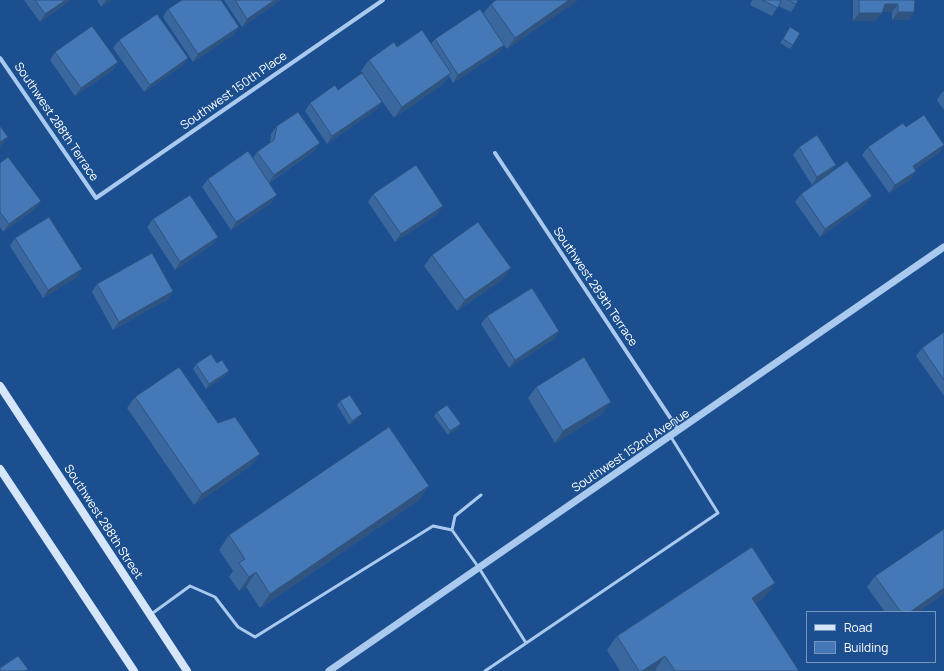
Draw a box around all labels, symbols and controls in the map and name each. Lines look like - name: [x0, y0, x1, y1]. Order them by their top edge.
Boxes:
- street label: Southwest 150th Place: [178, 49, 290, 133]
- street label: Southwest 288th Terrace: [11, 60, 101, 184]
- street label: Southwest 289th Terrace: [550, 225, 640, 349]
- street label: Southwest 152nd Avenue: [569, 406, 693, 496]
- street label: Southwest 288th Street: [61, 462, 145, 582]
- legend: [806, 611, 936, 663]
- text: Road: [844, 619, 872, 636]
- text: Building: [844, 639, 888, 656]

